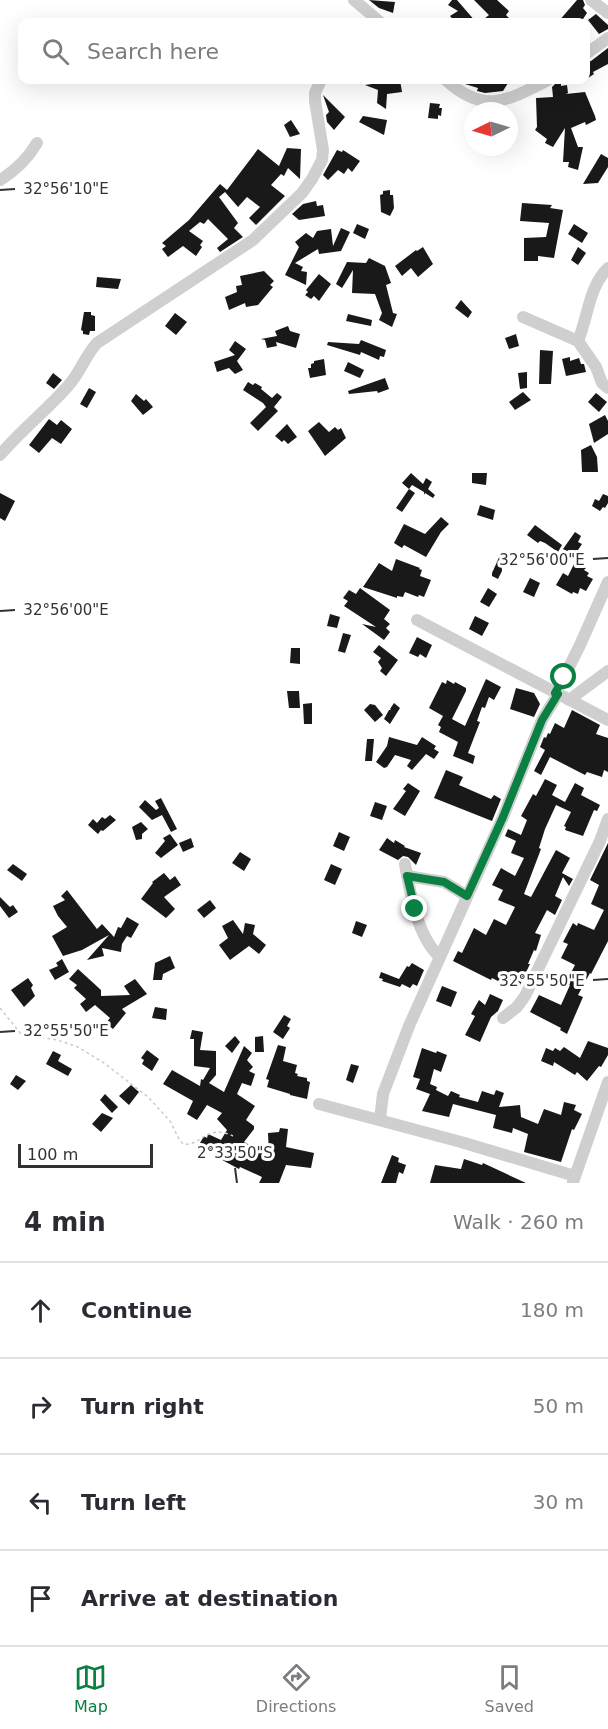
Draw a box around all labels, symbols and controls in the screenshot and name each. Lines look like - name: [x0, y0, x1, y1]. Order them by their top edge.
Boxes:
- search box: [18, 18, 590, 84]
- icon: search: [39, 35, 72, 68]
- text: Search here: [87, 39, 219, 64]
- north arrow: [464, 102, 518, 156]
- text: 32°56'10"E: [23, 180, 109, 198]
- text: 32°56'00"E: [499, 551, 585, 569]
- text: 32°56'00"E: [23, 601, 109, 619]
- route start: [550, 663, 576, 689]
- route end: [401, 895, 427, 921]
- text: 32°55'50"E: [499, 972, 585, 990]
- text: 32°55'50"E: [23, 1022, 109, 1040]
- scale bar: [18, 1141, 153, 1168]
- text: 2°33'50"S: [197, 1144, 273, 1162]
- text: 100 m: [27, 1145, 78, 1164]
- text: 4 min: [24, 1207, 106, 1237]
- text: Walk · 260 m: [453, 1210, 584, 1234]
- icon: ahead: [24, 1294, 57, 1327]
- text: Continue: [81, 1298, 192, 1323]
- text: 180 m: [520, 1298, 584, 1322]
- icon: right: [24, 1390, 57, 1423]
- text: Turn right: [81, 1394, 204, 1419]
- text: 50 m: [533, 1394, 584, 1418]
- icon: left: [24, 1486, 57, 1519]
- text: Turn left: [81, 1490, 186, 1515]
- text: 30 m: [533, 1490, 584, 1514]
- icon: arrive: [24, 1582, 57, 1615]
- text: Arrive at destination: [81, 1586, 338, 1611]
- tab: Map: [74, 1661, 108, 1716]
- tab: Directions: [256, 1661, 336, 1716]
- tab: Saved: [485, 1661, 534, 1716]

